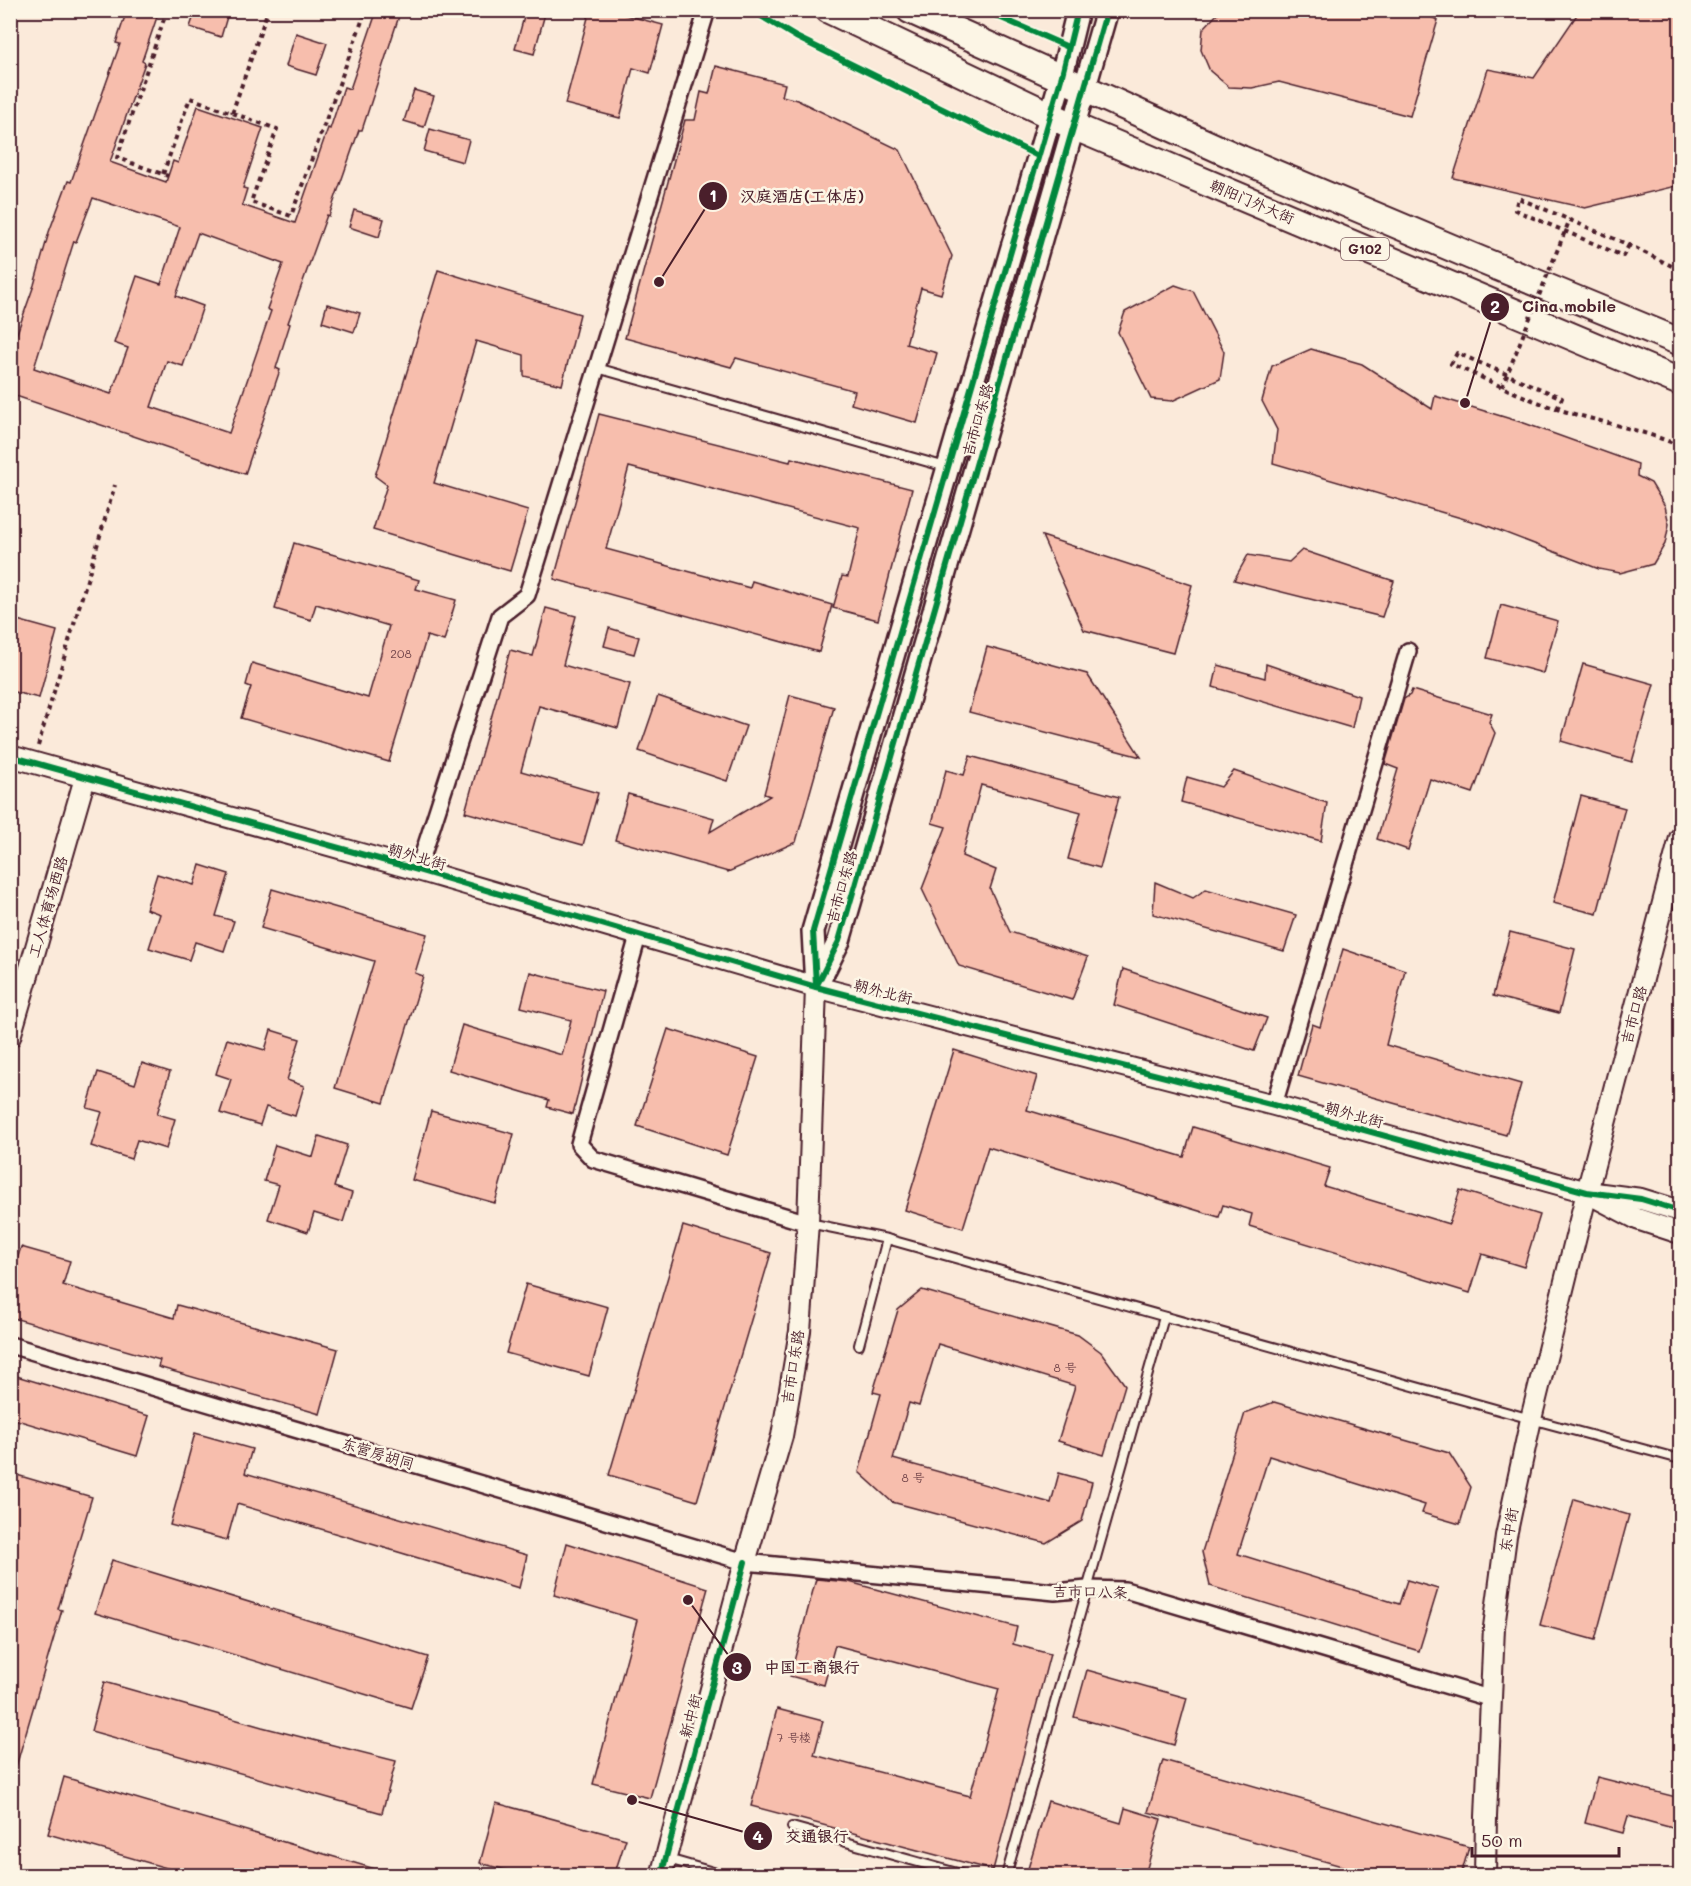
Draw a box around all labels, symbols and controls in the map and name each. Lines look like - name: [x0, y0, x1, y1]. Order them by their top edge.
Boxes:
- street label: 朝阳门外大街: [1207, 174, 1298, 228]
- callout: 汉庭酒店(工体店): [698, 179, 876, 213]
- text: 1: [709, 183, 717, 207]
- text: 汉庭酒店(工体店): [740, 185, 864, 206]
- road number: G102: [1341, 238, 1389, 260]
- callout: Cina mobile: [1480, 290, 1628, 324]
- text: 2: [1490, 294, 1500, 318]
- text: Cina mobile: [1522, 295, 1616, 316]
- street label: 吉市口东路: [957, 381, 997, 459]
- house number: 208: [390, 645, 412, 661]
- street label: 朝外北街: [386, 838, 449, 874]
- street label: 吉市口东路: [821, 848, 861, 926]
- street label: 工人体育场西路: [23, 853, 71, 960]
- street label: 朝外北街: [852, 974, 915, 1008]
- street label: 吉市口路: [1616, 983, 1650, 1046]
- street label: 朝外北街: [1323, 1097, 1386, 1131]
- street label: 吉市口东路: [776, 1328, 808, 1405]
- house number: 8 号: [1053, 1359, 1077, 1375]
- street label: 东营房胡同: [339, 1433, 417, 1474]
- house number: 8 号: [901, 1469, 925, 1485]
- street label: 东中街: [1494, 1506, 1522, 1554]
- street label: 吉市口八条: [1052, 1580, 1128, 1602]
- callout: 中国工商银行: [722, 1650, 872, 1684]
- text: 3: [732, 1655, 743, 1679]
- text: 中国工商银行: [764, 1656, 860, 1677]
- street label: 新中街: [675, 1691, 706, 1740]
- house number: 7 号楼: [777, 1729, 811, 1745]
- callout: 交通银行: [743, 1819, 861, 1853]
- scale bar: [1472, 1820, 1619, 1858]
- text: 4: [752, 1824, 764, 1848]
- text: 交通银行: [785, 1825, 849, 1846]
- text: 50 m: [1481, 1828, 1523, 1852]

